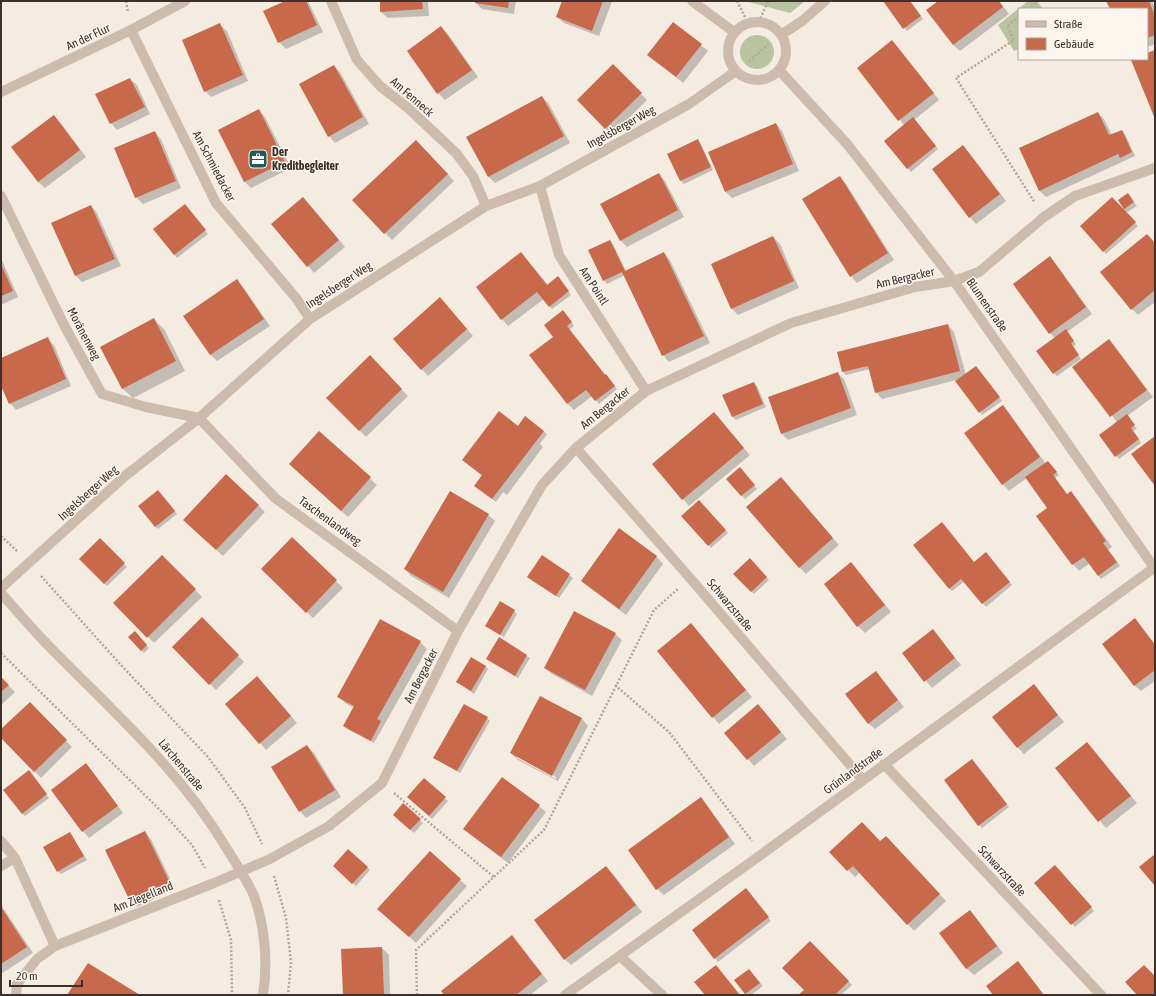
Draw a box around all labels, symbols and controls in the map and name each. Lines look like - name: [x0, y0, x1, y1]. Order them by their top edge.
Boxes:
- legend: [1018, 8, 1148, 60]
- text: Straße: [1054, 17, 1082, 31]
- street label: An der Flur: [64, 21, 113, 53]
- text: Gebäude: [1054, 37, 1094, 51]
- street label: Am Fenneck: [387, 74, 437, 120]
- street label: Ingelsberger Weg: [585, 102, 658, 151]
- street label: Am Schmiedacker: [190, 128, 239, 204]
- place label: Der Kreditbegleiter: [272, 145, 339, 173]
- office icon: Der Kreditbegleiter: [247, 148, 269, 170]
- street label: Ingelsberger Weg: [304, 258, 375, 311]
- street label: Am Pointl: [576, 264, 612, 308]
- street label: Am Bergacker: [874, 264, 936, 292]
- street label: Blumenstraße: [963, 275, 1011, 335]
- street label: Moränenweg: [64, 305, 104, 363]
- street label: Am Bergacker: [577, 384, 633, 432]
- street label: Ingelsberger Weg: [55, 462, 121, 523]
- street label: Taschenlandweg: [296, 494, 365, 549]
- street label: Schwarzstraße: [704, 576, 756, 634]
- street label: Am Bergacker: [401, 646, 441, 706]
- street label: Lärchenstraße: [155, 736, 207, 794]
- street label: Grünlandstraße: [821, 745, 885, 797]
- street label: Schwarzstraße: [975, 843, 1029, 899]
- street label: Am Ziegelland: [111, 879, 175, 915]
- scale bar: [10, 962, 82, 988]
- text: 20 m: [16, 969, 38, 983]

